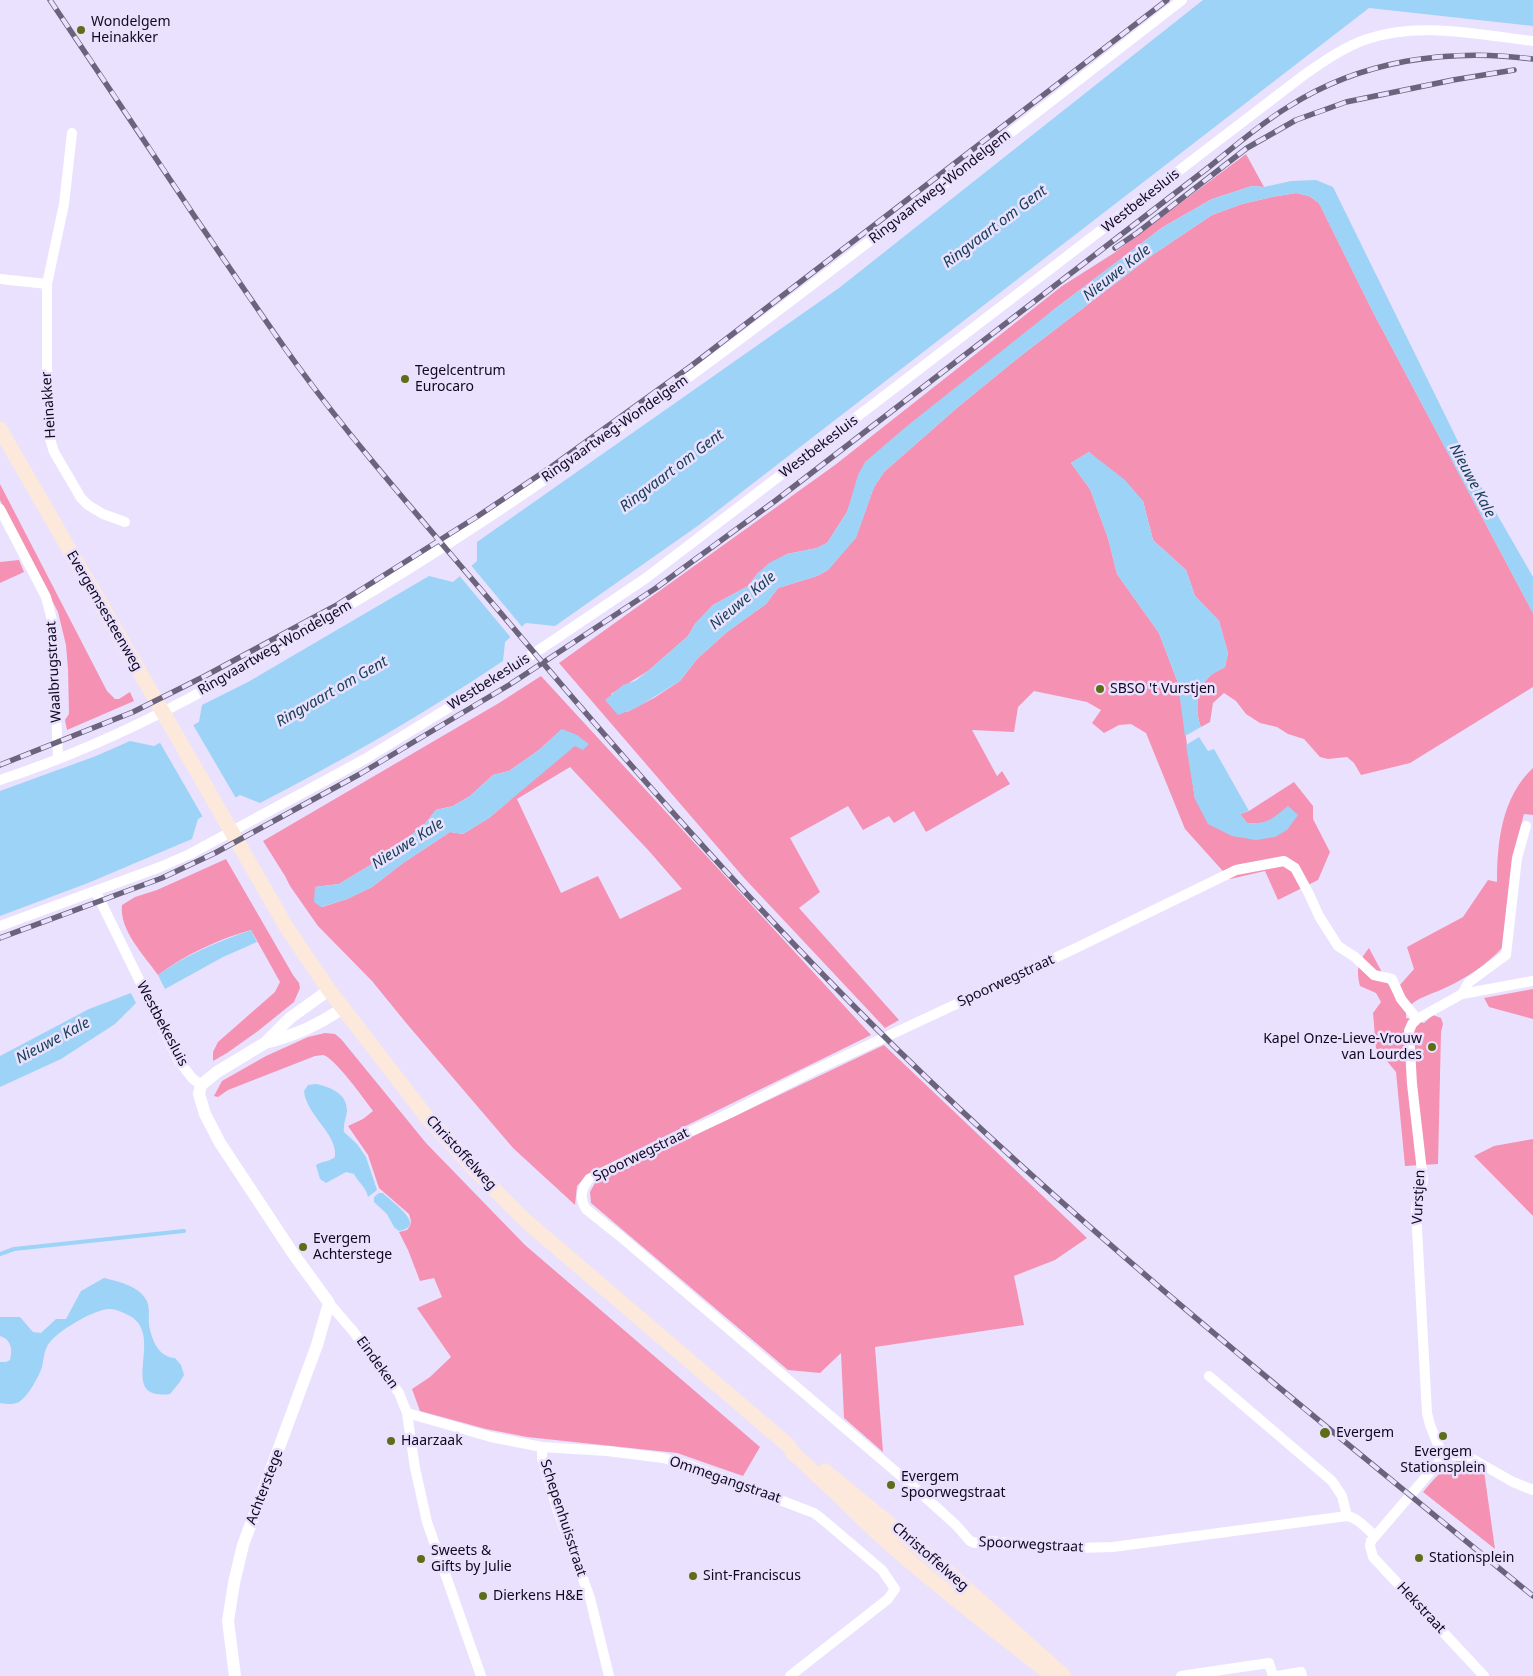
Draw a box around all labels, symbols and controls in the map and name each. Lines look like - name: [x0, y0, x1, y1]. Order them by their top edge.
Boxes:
- place label: Wondelgem Heinakker: [91, 14, 171, 46]
- marker: Wondelgem Heinakker: [75, 24, 87, 36]
- street label: Ringvaartweg-Wondelgem: [866, 127, 1014, 247]
- street label: Westbekesluis: [1099, 166, 1183, 236]
- water label: Ringvaart om Gent: [939, 182, 1051, 272]
- water label: Nieuwe Kale: [1079, 241, 1155, 305]
- place label: Tegelcentrum Eurocaro: [415, 363, 506, 396]
- street label: Heinakker: [38, 371, 60, 439]
- street label: Ringvaartweg-Wondelgem: [539, 372, 691, 486]
- marker: Tegelcentrum Eurocaro: [399, 373, 411, 385]
- street label: Westbekesluis: [777, 412, 861, 482]
- water label: Ringvaart om Gent: [616, 426, 728, 516]
- water label: Nieuwe Kale: [1445, 441, 1499, 521]
- street label: Evergemsesteenweg: [63, 548, 145, 674]
- water label: Nieuwe Kale: [706, 568, 780, 634]
- street label: Ringvaartweg-Wondelgem: [195, 597, 355, 699]
- street label: Waalbrugstraat: [43, 621, 65, 723]
- street label: Westbekesluis: [445, 650, 533, 714]
- water label: Ringvaart om Gent: [273, 653, 391, 731]
- place label: SBSO 't Vurstjen: [1110, 681, 1216, 697]
- marker: SBSO 't Vurstjen: [1094, 683, 1106, 695]
- water label: Nieuwe Kale: [369, 815, 447, 873]
- street label: Spoorwegstraat: [955, 951, 1057, 1011]
- street label: Westbekesluis: [133, 979, 191, 1069]
- water label: Nieuwe Kale: [13, 1014, 93, 1068]
- place label: Kapel Onze-Lieve-Vrouw van Lourdes: [1263, 1031, 1422, 1064]
- marker: Kapel Onze-Lieve-Vrouw van Lourdes: [1426, 1041, 1438, 1053]
- street label: Christoffelweg: [422, 1112, 500, 1194]
- street label: Spoorwegstraat: [590, 1125, 692, 1185]
- street label: Vurstjen: [1409, 1169, 1429, 1225]
- place label: Evergem Achterstege: [313, 1231, 392, 1264]
- marker: Evergem Achterstege: [297, 1241, 309, 1253]
- street label: Eindeken: [352, 1334, 402, 1392]
- place label: Evergem: [1336, 1425, 1394, 1441]
- marker: Evergem: [1318, 1426, 1332, 1440]
- marker: Evergem Stationsplein: [1437, 1430, 1449, 1442]
- place label: Haarzaak: [401, 1433, 463, 1449]
- marker: Haarzaak: [385, 1435, 397, 1447]
- place label: Evergem Stationsplein: [1400, 1444, 1486, 1476]
- street label: Achterstege: [243, 1447, 287, 1527]
- street label: Ommegangstraat: [667, 1453, 783, 1507]
- street label: Schepenhuisstraat: [536, 1458, 590, 1578]
- place label: Evergem Spoorwegstraat: [901, 1469, 1006, 1501]
- marker: Evergem Spoorwegstraat: [885, 1479, 897, 1491]
- street label: Christoffelweg: [888, 1519, 972, 1595]
- street label: Spoorwegstraat: [978, 1534, 1084, 1556]
- place label: Sweets & Gifts by Julie: [431, 1543, 512, 1575]
- place label: Stationsplein: [1429, 1550, 1514, 1566]
- marker: Stationsplein: [1413, 1552, 1425, 1564]
- marker: Sweets & Gifts by Julie: [415, 1553, 427, 1565]
- place label: Sint-Franciscus: [703, 1568, 801, 1584]
- marker: Sint-Franciscus: [687, 1570, 699, 1582]
- street label: Hekstraat: [1393, 1579, 1449, 1637]
- place label: Dierkens H&E: [493, 1588, 583, 1604]
- marker: Dierkens H&E: [477, 1590, 489, 1602]

